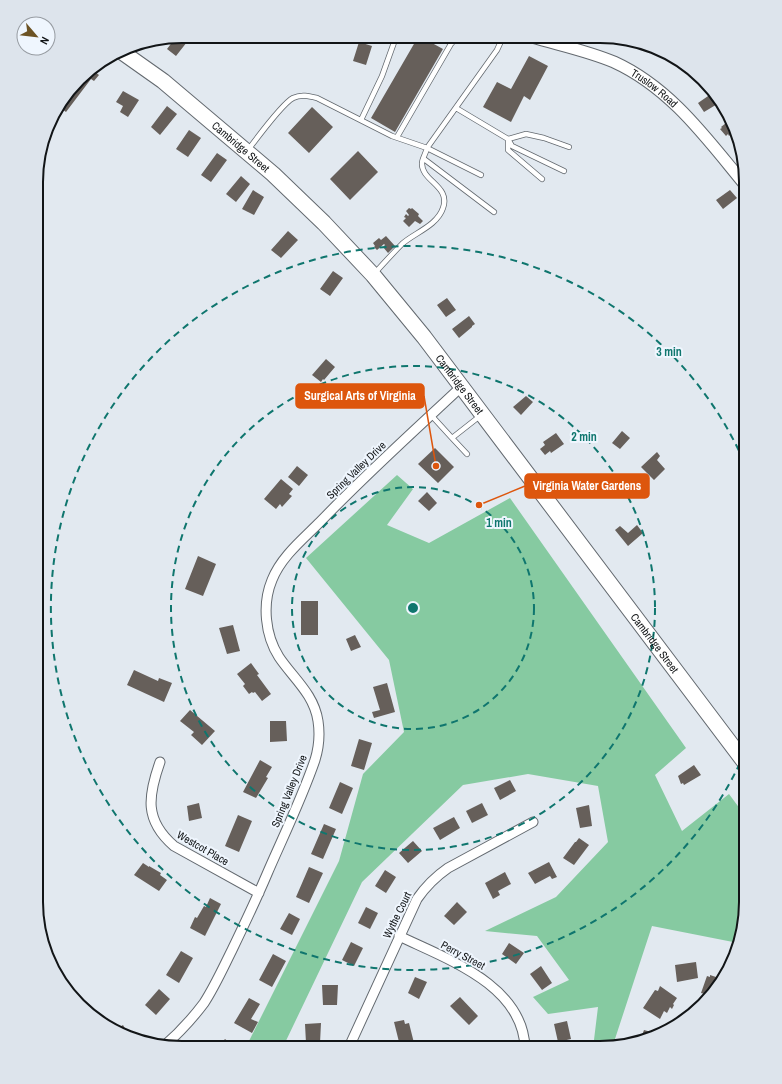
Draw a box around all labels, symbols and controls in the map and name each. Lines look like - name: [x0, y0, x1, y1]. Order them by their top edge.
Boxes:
- north arrow: [16, 16, 56, 56]
- text: N: [37, 35, 53, 47]
- street label: Truslow Road: [629, 66, 681, 110]
- street label: Cambridge Street: [209, 118, 273, 175]
- text: 3 min: [656, 344, 682, 360]
- street label: Cambridge Street: [433, 352, 487, 417]
- callout: Surgical Arts of Virginia: [296, 384, 424, 408]
- text: Surgical Arts of Virginia: [304, 388, 416, 404]
- text: 2 min: [571, 429, 597, 445]
- street label: Spring Valley Drive: [323, 438, 389, 502]
- callout: Virginia Water Gardens: [525, 474, 649, 498]
- text: Virginia Water Gardens: [533, 478, 642, 494]
- text: 1 min: [486, 515, 512, 531]
- centre of rings: [406, 601, 420, 615]
- street label: Cambridge Street: [628, 610, 682, 676]
- street label: Spring Valley Drive: [268, 753, 310, 829]
- street label: Westcot Place: [175, 828, 231, 868]
- street label: Wythe Court: [380, 889, 414, 941]
- street label: Perry Street: [438, 938, 488, 973]

